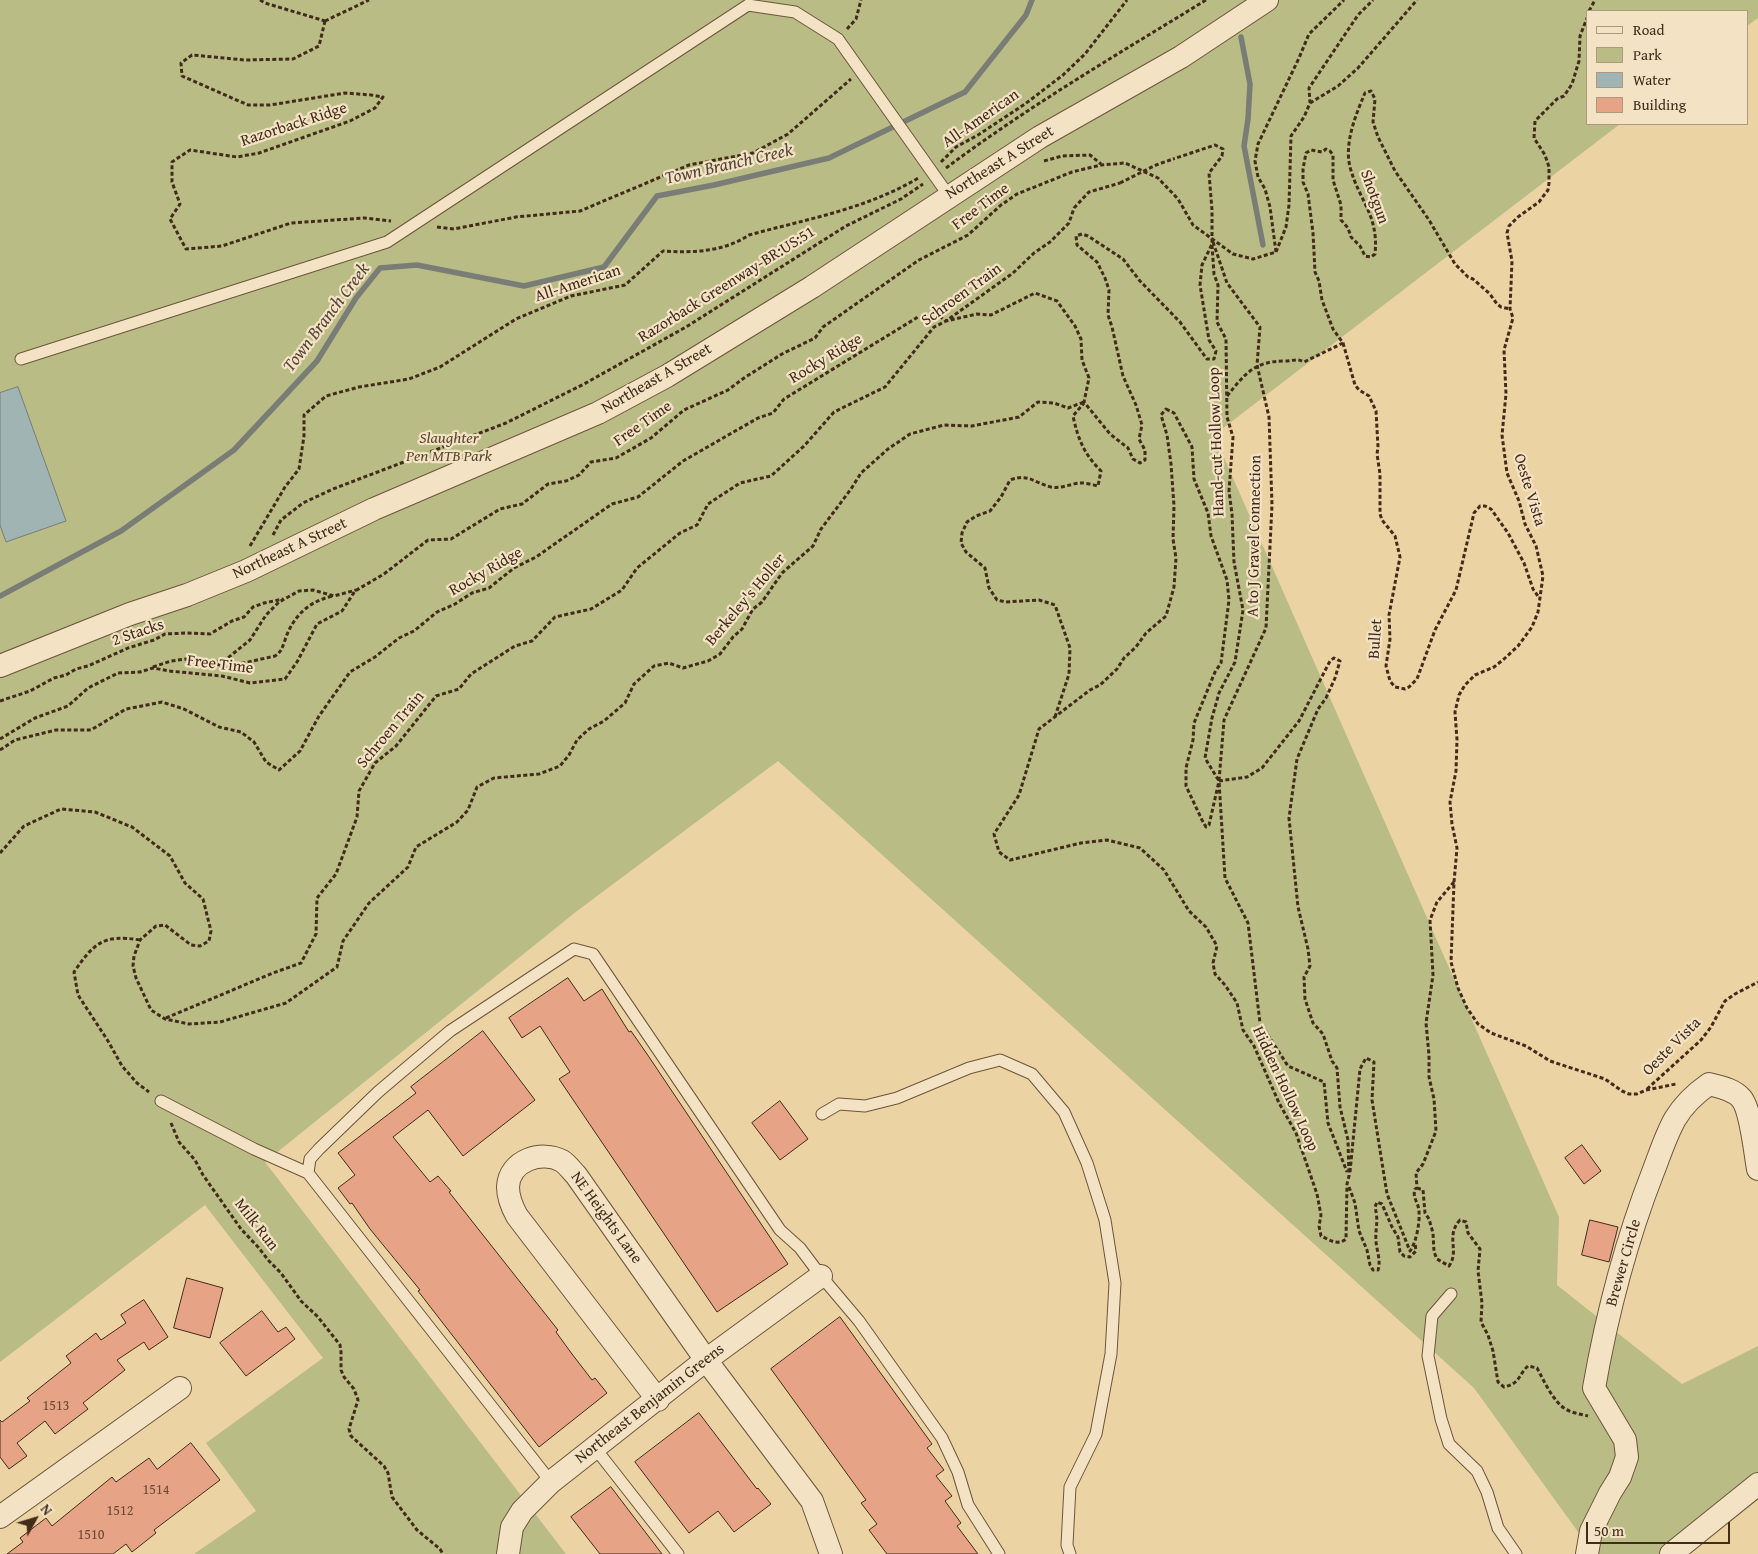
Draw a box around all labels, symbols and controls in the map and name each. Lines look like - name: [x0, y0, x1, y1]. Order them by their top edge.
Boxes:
- legend: [1586, 10, 1748, 125]
- text: Road: [1633, 19, 1664, 40]
- text: Park: [1633, 44, 1662, 65]
- text: Water: [1633, 69, 1671, 90]
- street label: All-American: [939, 86, 1023, 152]
- text: Building: [1633, 94, 1686, 115]
- street label: Razorback Ridge: [238, 99, 350, 151]
- street label: Northeast A Street: [942, 122, 1058, 204]
- water label: Town Branch Creek: [663, 140, 795, 190]
- street label: Shotgun: [1355, 167, 1393, 227]
- street label: Free Time: [949, 179, 1013, 235]
- street label: Razorback Greenway-BR:US:51: [635, 223, 819, 347]
- water label: Town Branch Creek: [279, 259, 375, 377]
- street label: Schroen Train: [918, 259, 1006, 331]
- street label: All-American: [533, 261, 623, 307]
- street label: Rocky Ridge: [786, 330, 866, 388]
- street label: Northeast A Street: [598, 340, 716, 418]
- street label: Hand-cut Hollow Loop: [1205, 367, 1229, 517]
- street label: Free Time: [610, 397, 676, 451]
- park label: Slaughter Pen MTB Park: [406, 429, 492, 467]
- street label: Oeste Vista: [1509, 451, 1549, 529]
- street label: A to J Gravel Connection: [1244, 455, 1266, 617]
- street label: Northeast A Street: [230, 514, 350, 584]
- street label: Rocky Ridge: [446, 543, 526, 601]
- street label: Berkeley's Holler: [702, 550, 790, 650]
- street label: 2 Stacks: [110, 615, 166, 651]
- street label: Bullet: [1365, 618, 1387, 660]
- street label: Free Time: [186, 651, 254, 679]
- street label: Schroen Train: [353, 688, 429, 772]
- street label: Oeste Vista: [1639, 1014, 1705, 1080]
- street label: Hidden Hollow Loop: [1248, 1024, 1322, 1154]
- street label: NE Heights Lane: [566, 1168, 646, 1268]
- street label: Milk Run: [230, 1195, 282, 1255]
- street label: Brewer Circle: [1602, 1217, 1646, 1309]
- street label: Northeast Benjamin Greens: [572, 1340, 728, 1468]
- house number: 1513: [43, 1398, 69, 1414]
- house number: 1514: [143, 1482, 169, 1498]
- north arrow: [10, 1494, 60, 1544]
- text: N: [36, 1500, 57, 1519]
- house number: 1512: [107, 1503, 133, 1519]
- scale bar: [1588, 1512, 1732, 1544]
- text: 50 m: [1594, 1520, 1624, 1541]
- house number: 1510: [78, 1527, 104, 1543]

